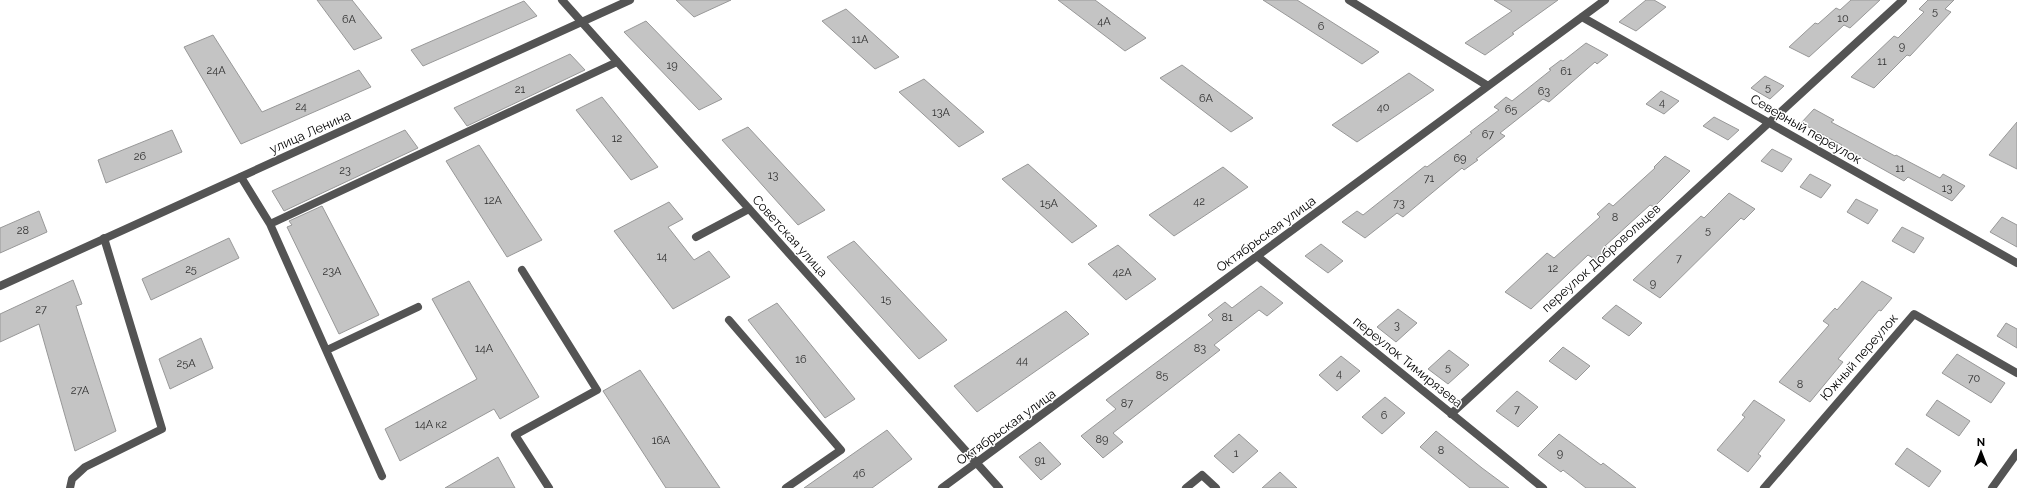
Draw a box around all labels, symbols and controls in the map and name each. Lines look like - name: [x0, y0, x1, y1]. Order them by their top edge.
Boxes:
- house number: 5: [1932, 5, 1938, 18]
- house number: 10: [1837, 12, 1849, 25]
- house number: 6А: [342, 13, 357, 26]
- house number: 4А: [1097, 15, 1111, 28]
- house number: 6: [1318, 20, 1325, 33]
- house number: 11А: [852, 33, 869, 46]
- house number: 9: [1899, 40, 1905, 53]
- house number: 11: [1877, 55, 1887, 68]
- house number: 19: [666, 59, 678, 72]
- house number: 24А: [206, 64, 226, 77]
- house number: 61: [1560, 65, 1572, 78]
- house number: 5: [1765, 81, 1771, 94]
- house number: 21: [515, 83, 526, 96]
- house number: 63: [1538, 85, 1550, 98]
- street label: Северный переулок: [1748, 91, 1865, 167]
- house number: 6А: [1199, 92, 1214, 105]
- house number: 4: [1659, 96, 1665, 109]
- house number: 24: [295, 100, 307, 113]
- house number: 40: [1377, 101, 1390, 114]
- house number: 65: [1505, 103, 1517, 116]
- house number: 13А: [932, 106, 951, 119]
- street label: улица Ленина: [267, 107, 353, 157]
- house number: 67: [1482, 128, 1494, 141]
- house number: 12: [612, 132, 622, 145]
- house number: 26: [134, 150, 147, 163]
- house number: 69: [1453, 152, 1467, 165]
- house number: 11: [1895, 162, 1905, 175]
- house number: 23: [339, 164, 351, 177]
- house number: 13: [768, 169, 778, 182]
- house number: 71: [1424, 172, 1435, 185]
- house number: 13: [1942, 182, 1952, 195]
- street label: Советская улица: [749, 192, 831, 280]
- street label: Октябрьская улица: [1213, 193, 1319, 275]
- house number: 12А: [484, 194, 503, 207]
- house number: 42: [1193, 195, 1205, 208]
- house number: 15А: [1040, 197, 1059, 210]
- house number: 73: [1393, 197, 1405, 210]
- street label: переулок Добровольцев: [1539, 201, 1663, 315]
- house number: 8: [1612, 211, 1618, 224]
- house number: 28: [17, 224, 29, 237]
- house number: 5: [1705, 224, 1711, 237]
- house number: 14: [657, 250, 667, 263]
- house number: 7: [1676, 252, 1682, 265]
- house number: 12: [1548, 262, 1558, 275]
- house number: 25: [185, 263, 197, 276]
- house number: 23А: [322, 265, 342, 278]
- house number: 42А: [1112, 266, 1132, 279]
- house number: 9: [1650, 277, 1656, 290]
- house number: 15: [881, 293, 891, 306]
- house number: 27: [35, 303, 47, 316]
- street label: Южный переулок: [1817, 310, 1901, 403]
- house number: 81: [1221, 311, 1233, 324]
- street label: переулок Тимирязева: [1350, 313, 1466, 411]
- house number: 3: [1394, 319, 1400, 332]
- house number: 14А: [475, 342, 494, 355]
- house number: 83: [1194, 342, 1206, 355]
- house number: 16: [795, 353, 807, 366]
- house number: 44: [1016, 354, 1028, 367]
- house number: 25А: [176, 357, 196, 370]
- house number: 5: [1445, 361, 1451, 374]
- house number: 4: [1336, 367, 1342, 380]
- house number: 85: [1156, 369, 1168, 382]
- house number: 70: [1968, 372, 1981, 385]
- house number: 8: [1797, 378, 1803, 391]
- house number: 27А: [71, 384, 90, 397]
- street label: Октябрьская улица: [953, 386, 1059, 468]
- house number: 87: [1121, 397, 1133, 410]
- house number: 7: [1514, 403, 1520, 416]
- house number: 6: [1381, 409, 1388, 422]
- house number: 14А к2: [415, 418, 447, 431]
- north arrow: [1961, 432, 2001, 472]
- house number: 89: [1096, 433, 1108, 446]
- house number: 16А: [652, 434, 671, 447]
- text: N: [1977, 436, 1985, 449]
- house number: 8: [1438, 444, 1444, 457]
- house number: 1: [1234, 447, 1239, 460]
- house number: 9: [1557, 447, 1563, 460]
- house number: 91: [1034, 454, 1046, 467]
- house number: 46: [853, 467, 866, 480]

